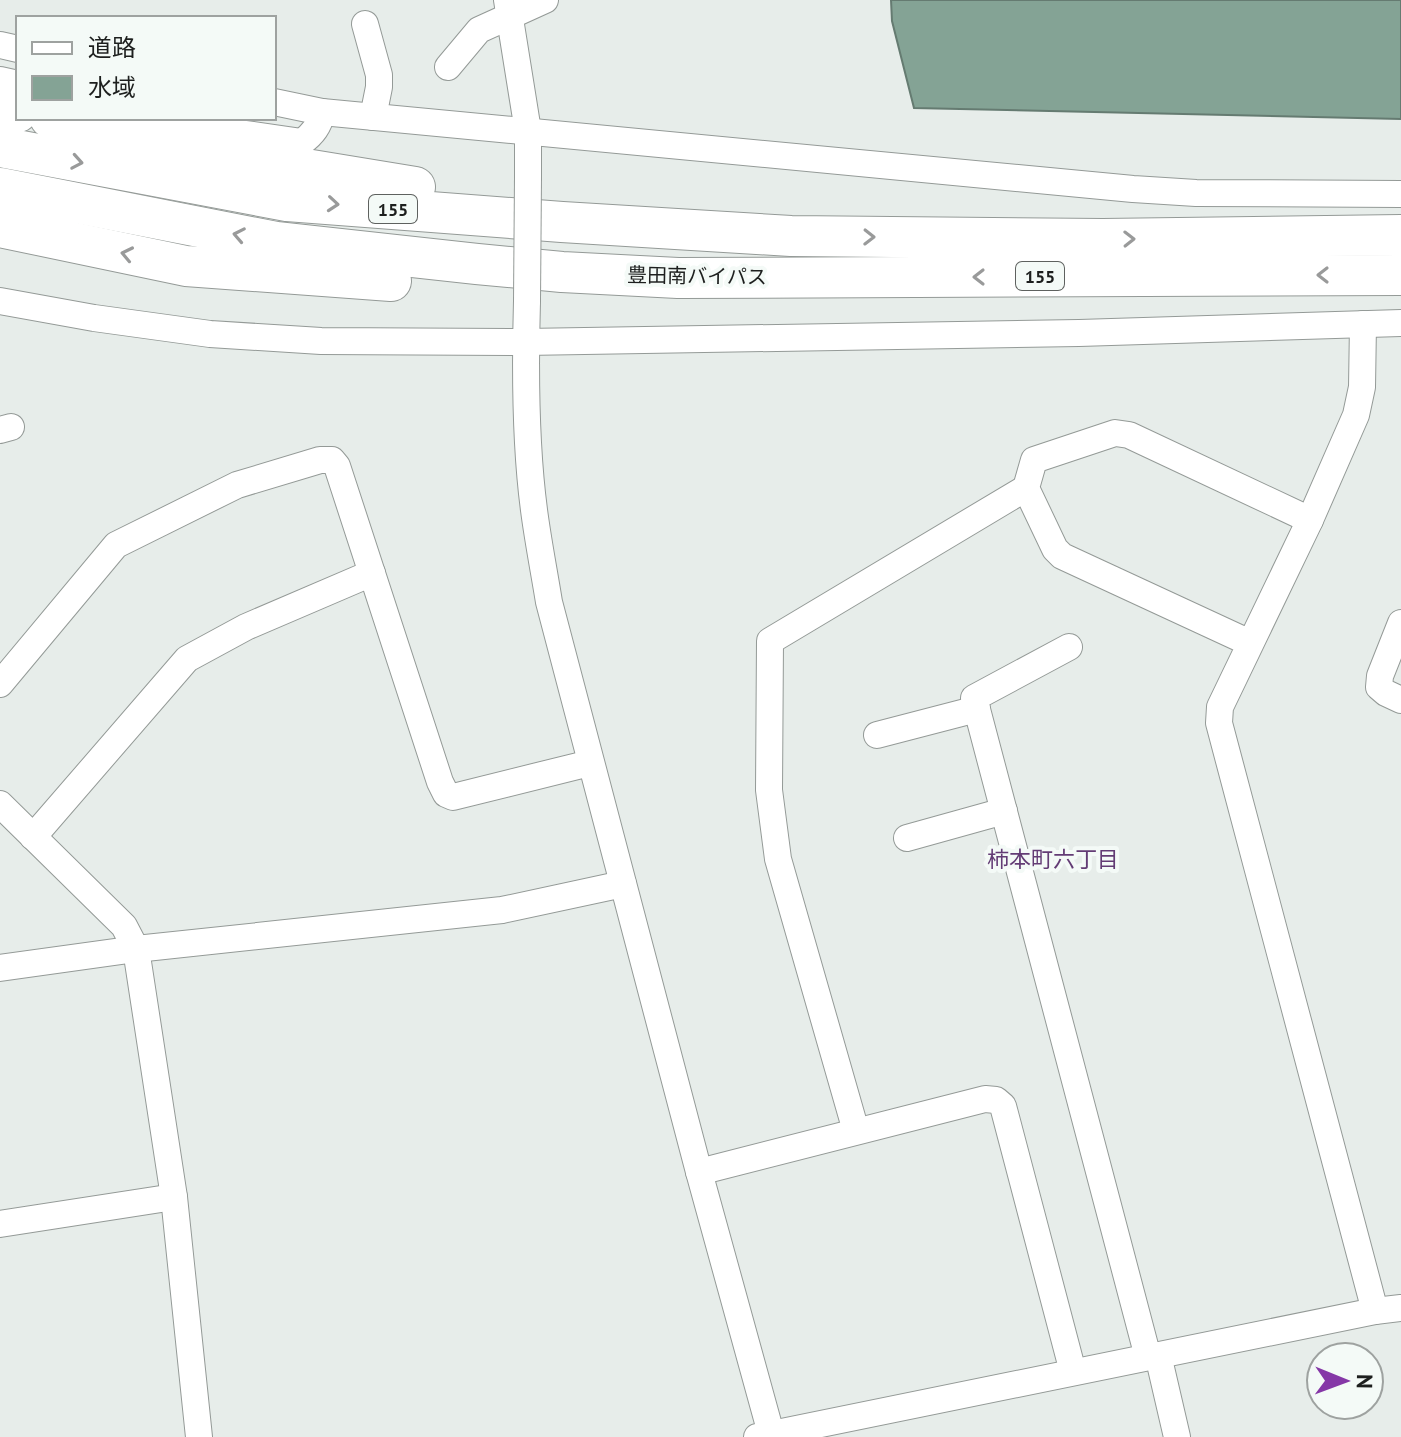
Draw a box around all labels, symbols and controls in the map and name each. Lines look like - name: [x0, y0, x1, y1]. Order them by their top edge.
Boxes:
- legend: [16, 16, 276, 120]
- text: 道路: [88, 32, 136, 63]
- text: 水域: [88, 72, 136, 103]
- one-way arrow: [70, 152, 83, 169]
- one-way arrow: [327, 195, 340, 212]
- road number: 155: [369, 195, 417, 223]
- one-way arrow: [232, 227, 245, 244]
- one-way arrow: [863, 228, 876, 246]
- one-way arrow: [1123, 230, 1136, 248]
- one-way arrow: [121, 246, 134, 263]
- street label: 豊田南バイパス: [627, 262, 767, 290]
- road number: 155: [1016, 262, 1064, 290]
- one-way arrow: [1316, 266, 1329, 284]
- one-way arrow: [972, 268, 985, 286]
- district label: 柿本町六丁目: [987, 845, 1119, 873]
- north arrow: [1305, 1341, 1385, 1421]
- text: N: [1351, 1374, 1379, 1389]

